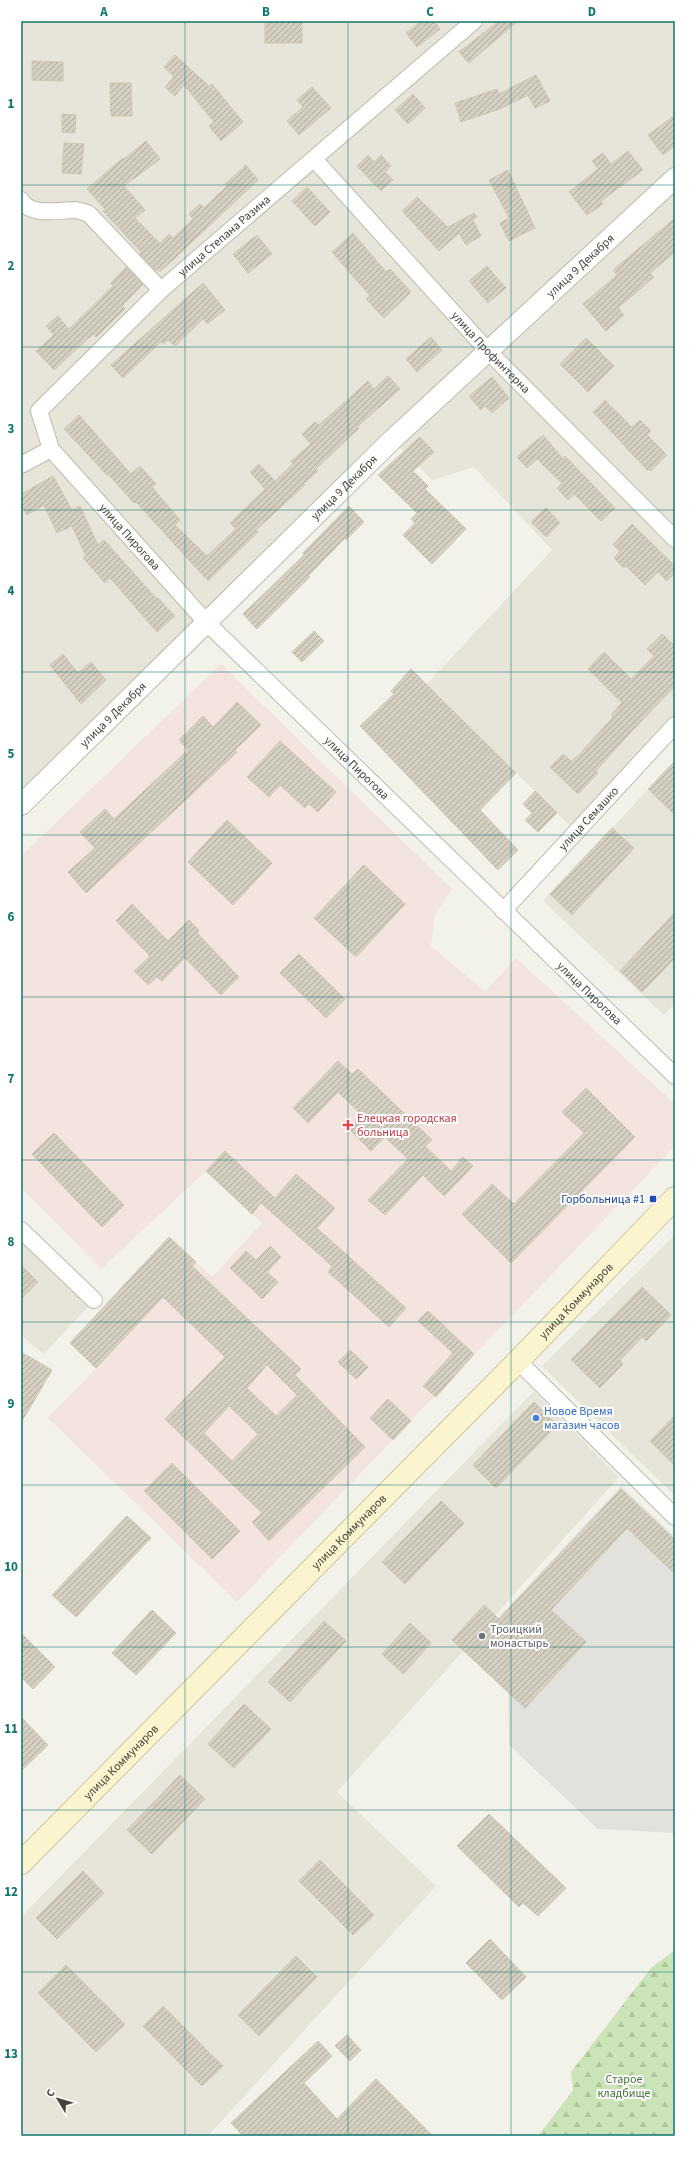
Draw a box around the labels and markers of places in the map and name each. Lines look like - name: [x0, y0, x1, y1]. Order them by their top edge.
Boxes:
- place label: Елецкая городская больница: [357, 1110, 457, 1141]
- marker: Елецкая городская больница: [342, 1119, 354, 1131]
- place label: Горбольница #1: [561, 1191, 645, 1208]
- marker: Горбольница #1: [648, 1194, 658, 1204]
- place label: Новое Время магазин часов: [544, 1403, 620, 1434]
- marker: Новое Время магазин часов: [531, 1413, 541, 1423]
- place label: Троицкий монастырь: [490, 1621, 549, 1652]
- marker: Троицкий монастырь: [477, 1631, 487, 1641]

